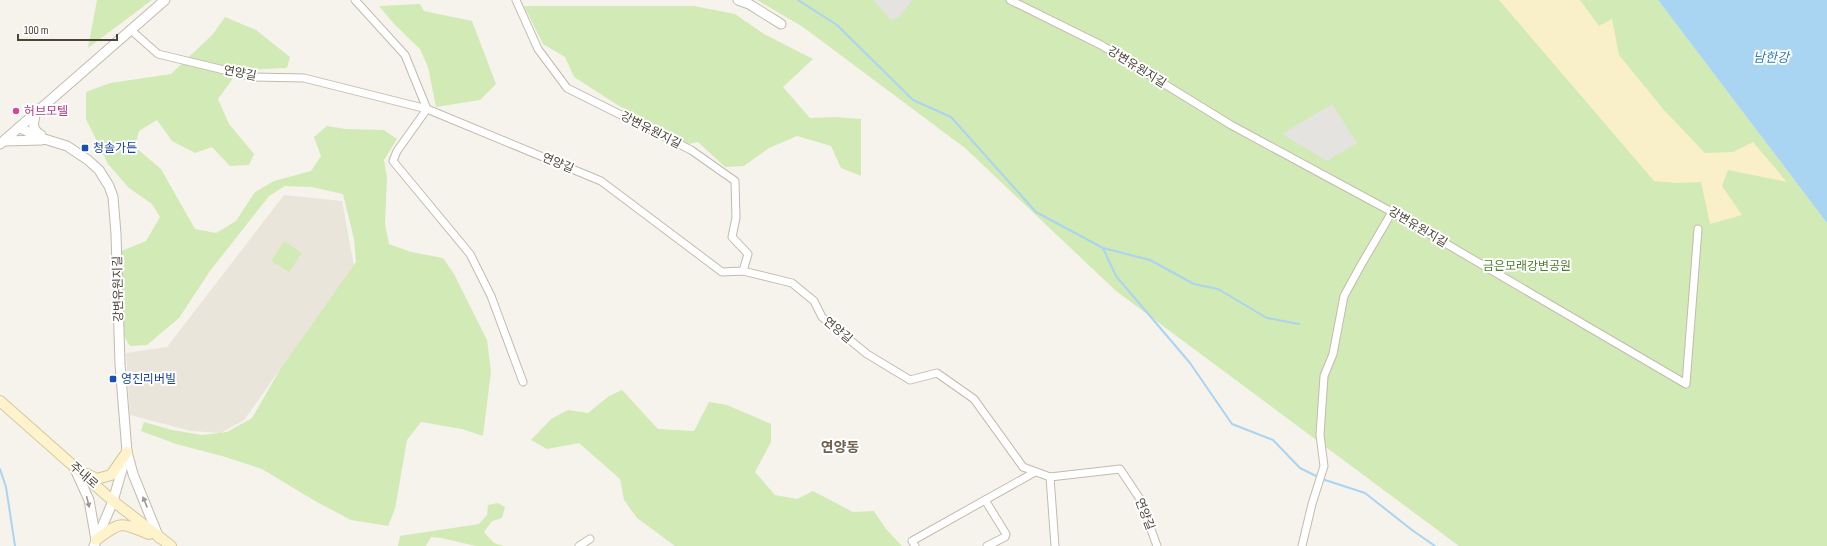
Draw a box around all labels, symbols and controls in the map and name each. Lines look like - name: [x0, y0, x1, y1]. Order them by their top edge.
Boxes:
- scale bar: [18, 16, 117, 42]
- text: 100 m: [24, 23, 49, 38]
- street label: 강변유원지길: [1105, 44, 1169, 91]
- water label: 남한강: [1753, 50, 1791, 66]
- street label: 연양길: [222, 63, 258, 84]
- place label: 허브모텔: [24, 104, 68, 119]
- marker: 허브모텔: [11, 106, 21, 116]
- street label: 강변유원지길: [618, 109, 684, 152]
- place label: 청솔가든: [93, 141, 137, 156]
- marker: 청솔가든: [80, 143, 90, 153]
- street label: 연양길: [540, 150, 576, 177]
- street label: 강변유원지길: [1385, 204, 1450, 251]
- street label: 강변유원지길: [110, 256, 127, 322]
- park label: 금은모래강변공원: [1483, 259, 1571, 274]
- street label: 연양길: [820, 314, 855, 347]
- place label: 영진리버빌: [121, 372, 176, 387]
- marker: 영진리버빌: [108, 374, 118, 384]
- district label: 연양동: [821, 439, 859, 456]
- street label: 주내로: [66, 459, 101, 492]
- one-way arrow: [86, 496, 92, 508]
- street label: 연양길: [1132, 496, 1157, 532]
- one-way arrow: [142, 497, 148, 508]

